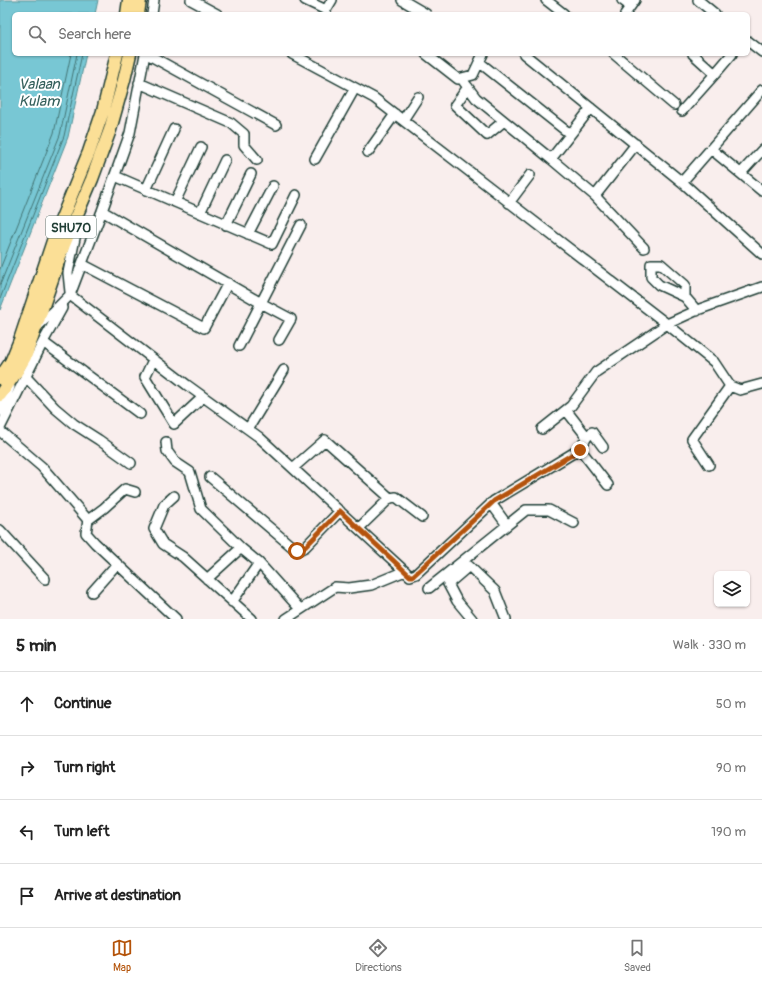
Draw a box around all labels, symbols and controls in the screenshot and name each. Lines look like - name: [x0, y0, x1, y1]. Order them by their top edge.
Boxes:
- search box: [12, 12, 750, 56]
- icon: search: [26, 23, 48, 45]
- text: Search here: [58, 25, 131, 44]
- water label: Valaan Kulam: [18, 75, 61, 111]
- road number: SHU70: [46, 216, 96, 238]
- route end: [571, 441, 589, 459]
- route start: [288, 542, 306, 560]
- map controls: [714, 571, 750, 607]
- button: layers: [714, 571, 750, 607]
- text: 5 min: [16, 635, 56, 656]
- text: Walk · 330 m: [673, 637, 746, 653]
- icon: ahead: [16, 693, 38, 715]
- text: Continue: [54, 694, 112, 713]
- text: 50 m: [716, 696, 746, 712]
- icon: right: [16, 757, 38, 779]
- text: Turn right: [54, 758, 115, 777]
- text: 90 m: [716, 760, 746, 776]
- icon: left: [16, 821, 38, 843]
- text: Turn left: [54, 822, 110, 841]
- text: 190 m: [711, 824, 746, 840]
- icon: arrive: [16, 885, 38, 907]
- text: Arrive at destination: [54, 886, 181, 905]
- tab: Map: [111, 937, 133, 974]
- tab: Directions: [355, 937, 402, 974]
- tab: Saved: [624, 937, 651, 974]

